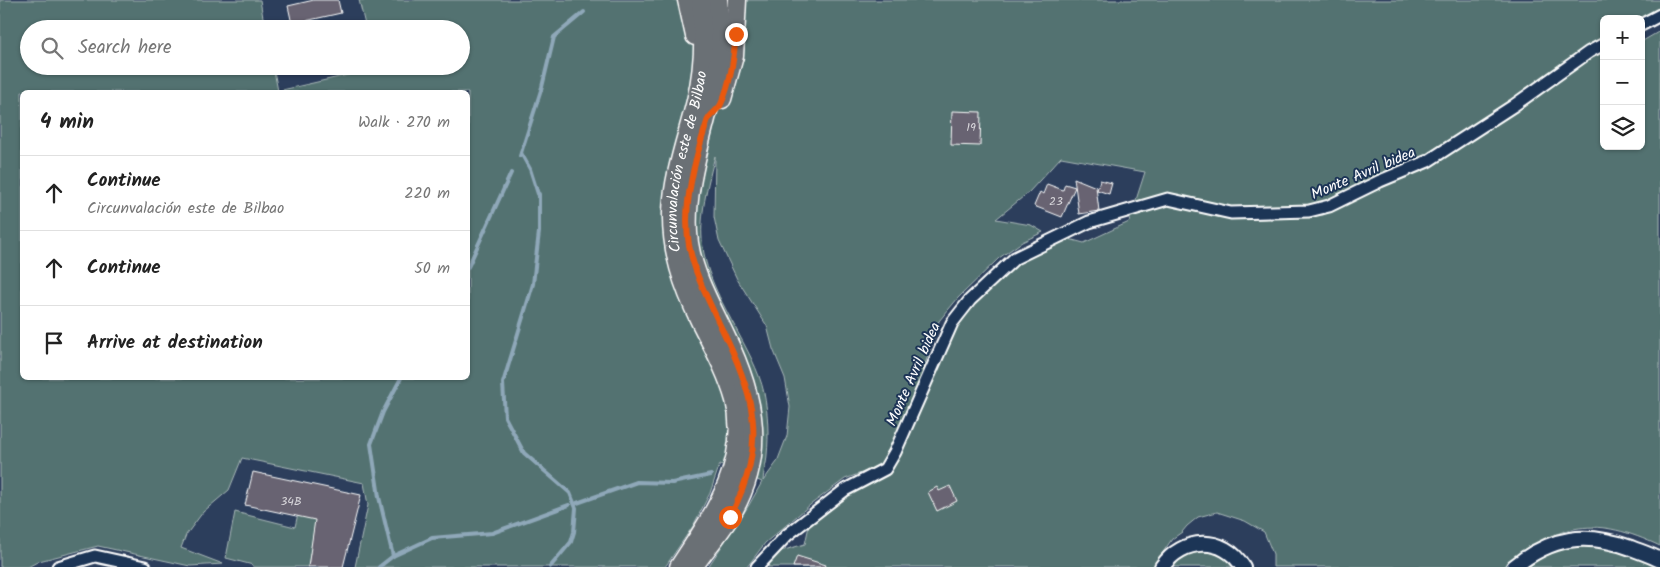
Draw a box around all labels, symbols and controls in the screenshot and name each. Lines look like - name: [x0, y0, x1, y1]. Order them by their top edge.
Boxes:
- map controls: [1600, 15, 1645, 150]
- button: +: [1600, 15, 1645, 60]
- search box: [20, 20, 470, 75]
- route end: [725, 23, 748, 46]
- text: Search here: [78, 33, 172, 63]
- icon: search: [38, 34, 66, 62]
- button: −: [1600, 60, 1645, 105]
- street label: Circunvalación este de Bilbao: [661, 69, 714, 254]
- button: layers: [1600, 105, 1645, 150]
- text: 4 min: [40, 106, 94, 139]
- text: Walk · 270 m: [358, 110, 450, 135]
- house number: 19: [966, 118, 976, 137]
- street label: Monte Avril bidea: [1307, 141, 1419, 207]
- text: Continue: [87, 166, 160, 196]
- icon: ahead: [40, 179, 68, 207]
- text: 220 m: [404, 181, 450, 206]
- house number: 23: [1049, 192, 1063, 211]
- text: Circunvalación este de Bilbao: [87, 196, 284, 221]
- text: Continue: [87, 253, 160, 283]
- icon: ahead: [40, 254, 68, 282]
- text: 50 m: [414, 256, 450, 281]
- street label: Monte Avril bidea: [880, 319, 948, 430]
- text: Arrive at destination: [87, 328, 263, 358]
- icon: arrive: [40, 329, 68, 357]
- house number: 34B: [280, 492, 302, 511]
- route start: [719, 506, 742, 529]

